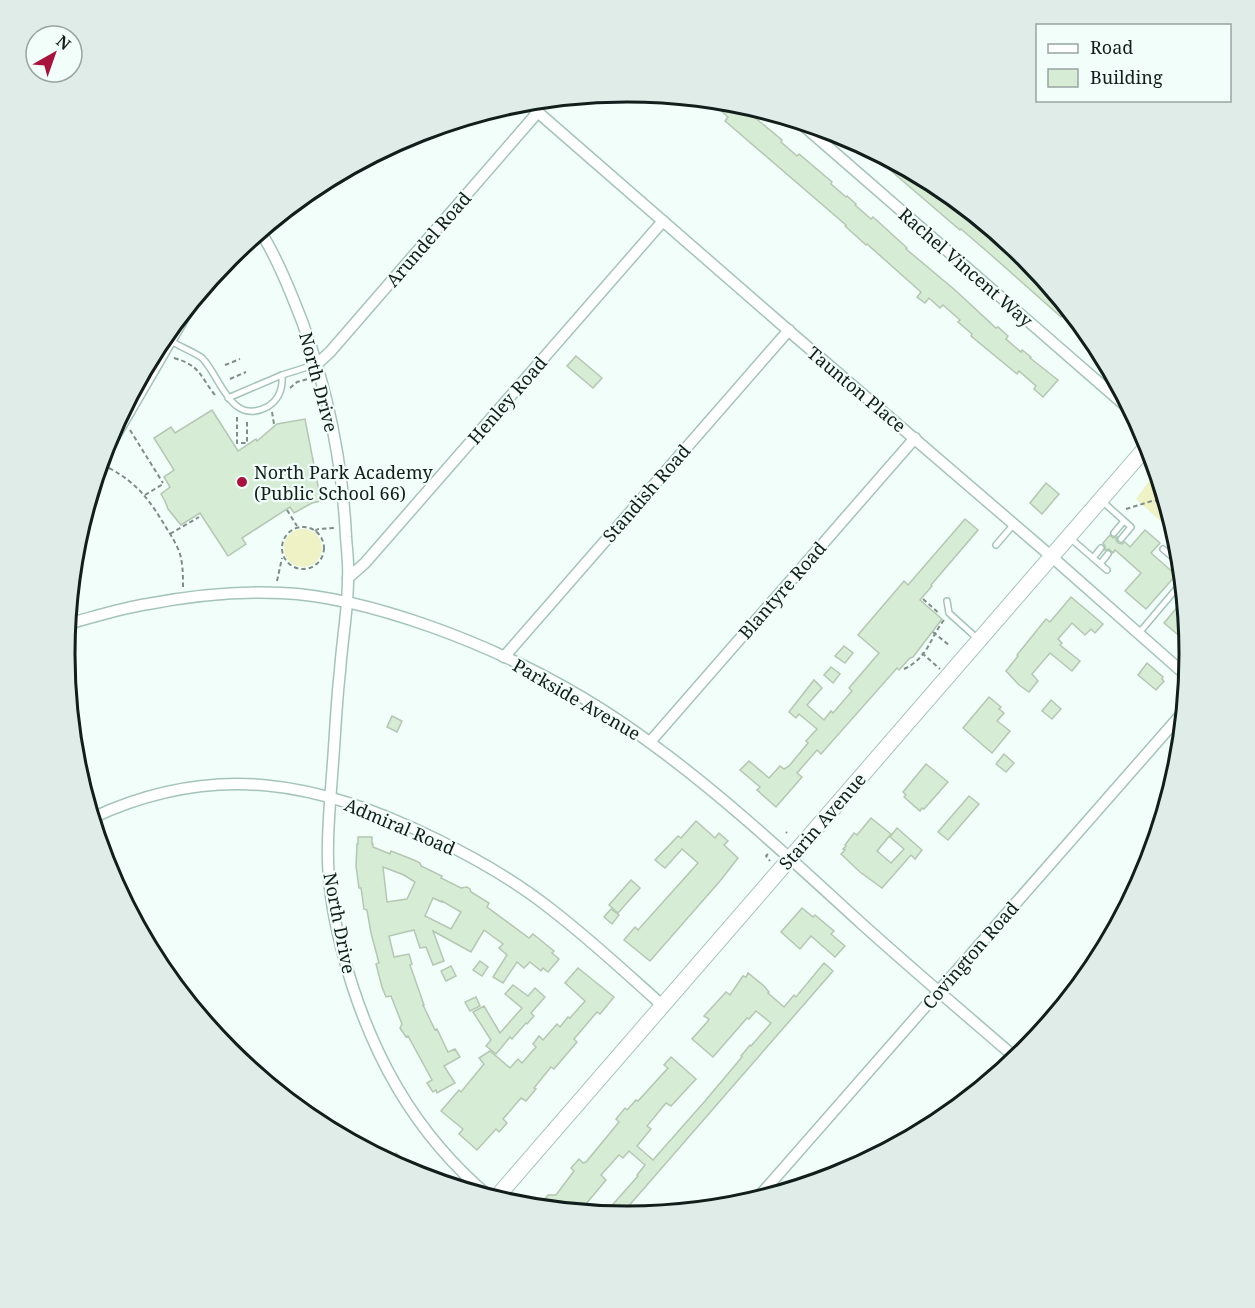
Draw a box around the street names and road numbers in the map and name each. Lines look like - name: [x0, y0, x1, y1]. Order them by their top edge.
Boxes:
- street label: Arundel Road: [380, 186, 476, 292]
- street label: Rachel Vincent Way: [894, 202, 1039, 332]
- street label: North Drive: [294, 329, 344, 435]
- street label: Taunton Place: [803, 341, 911, 437]
- street label: Henley Road: [462, 351, 552, 449]
- street label: Standish Road: [597, 439, 695, 547]
- street label: Blantyre Road: [733, 536, 831, 644]
- street label: Parkside Avenue: [509, 653, 645, 745]
- street label: Starin Avenue: [773, 767, 871, 875]
- street label: Admiral Road: [341, 792, 459, 860]
- street label: North Drive: [318, 870, 362, 976]
- street label: Covington Road: [917, 896, 1023, 1014]

